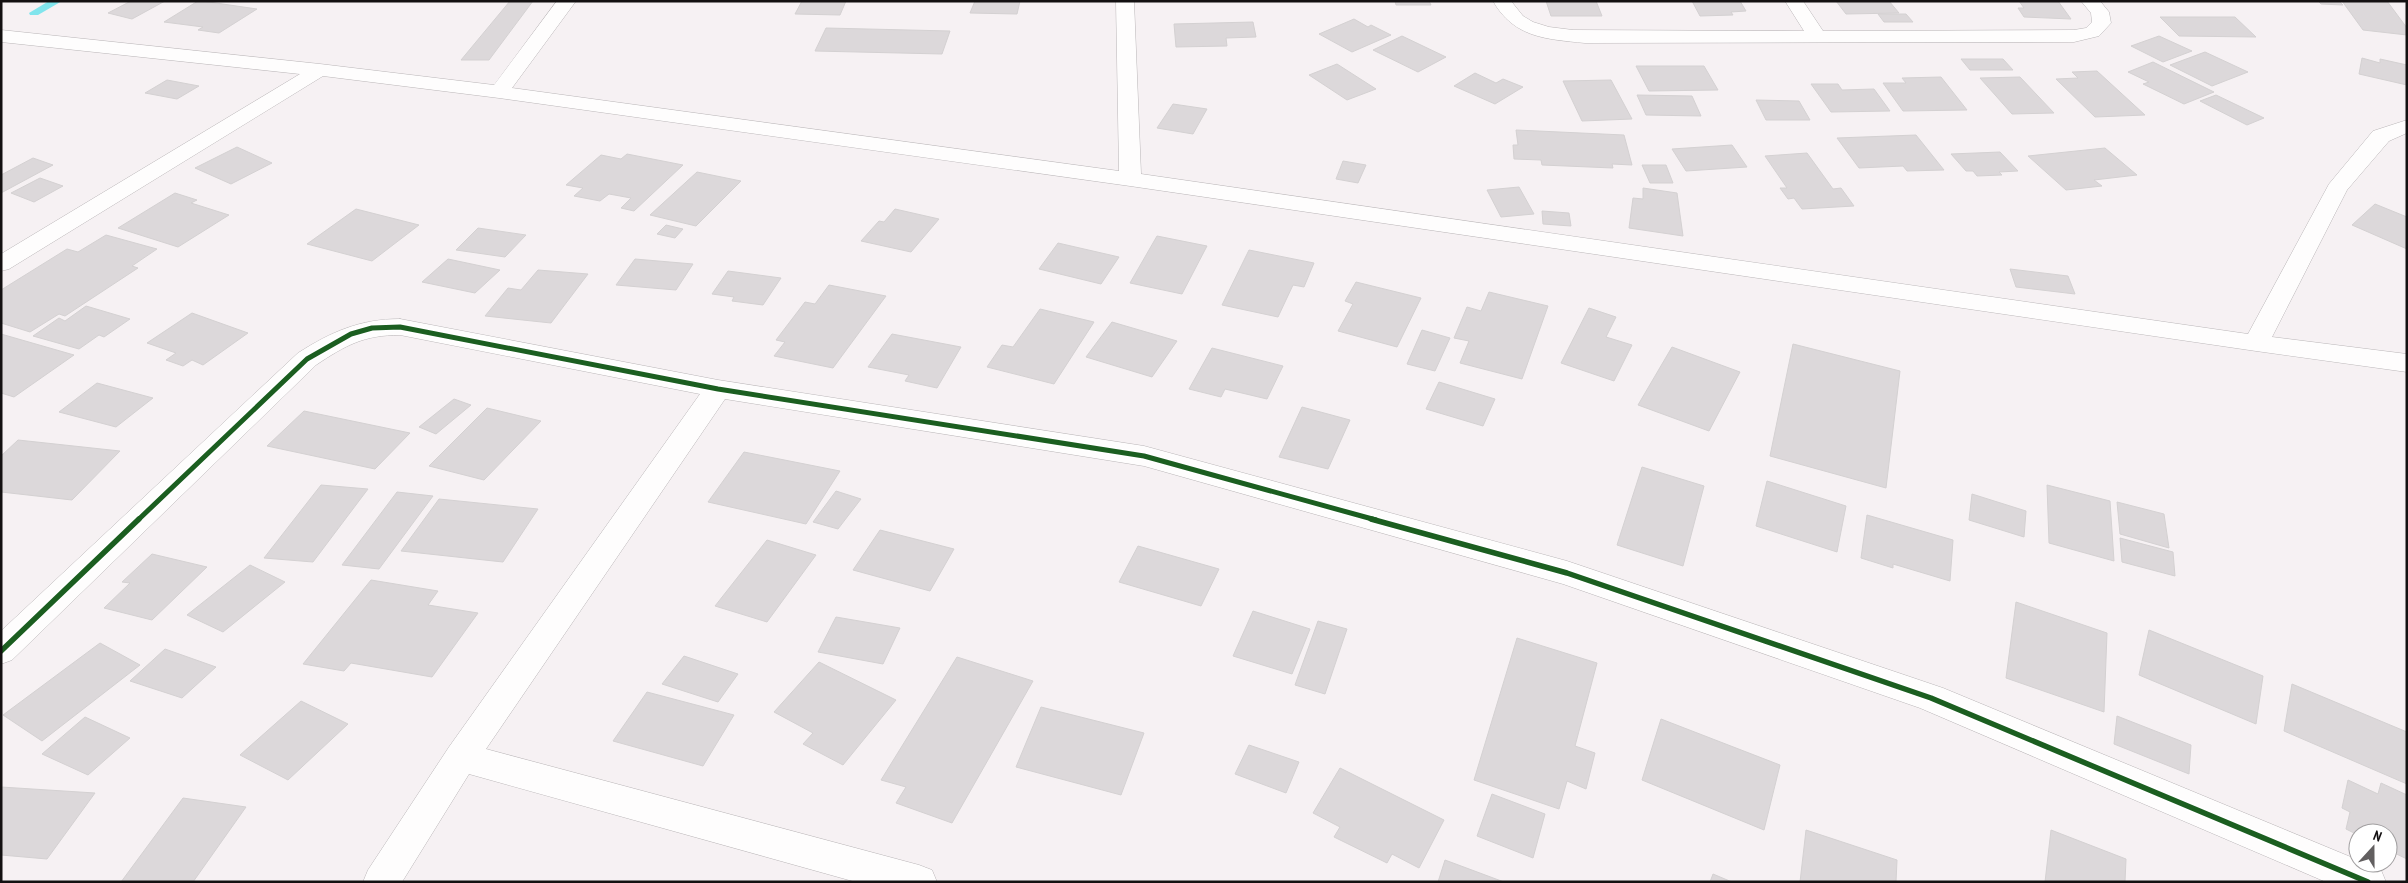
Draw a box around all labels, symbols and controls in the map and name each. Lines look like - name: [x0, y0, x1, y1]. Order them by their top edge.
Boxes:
- north arrow: [2348, 823, 2398, 873]
- text: N: [2371, 826, 2384, 846]

